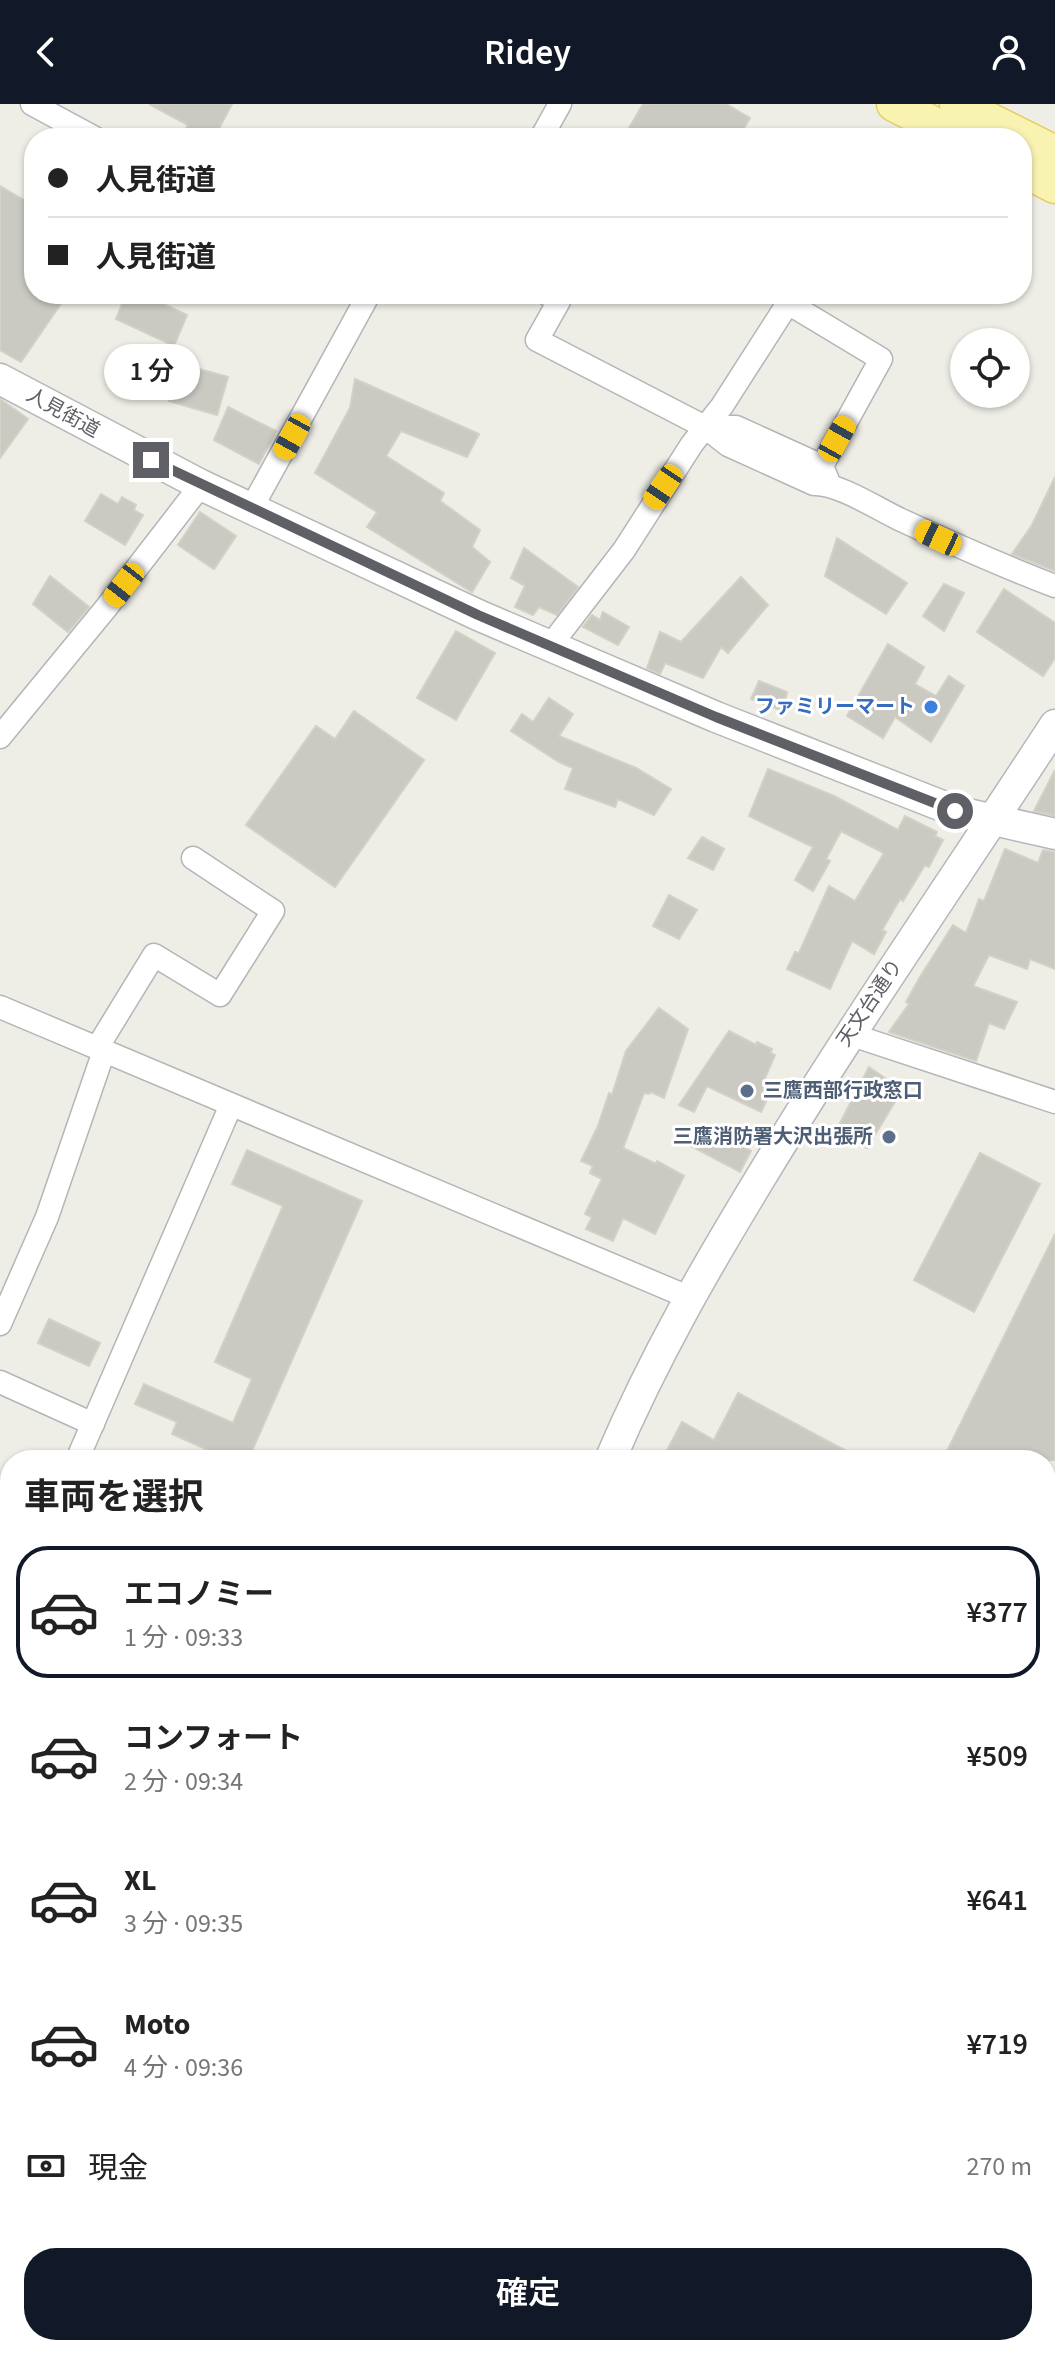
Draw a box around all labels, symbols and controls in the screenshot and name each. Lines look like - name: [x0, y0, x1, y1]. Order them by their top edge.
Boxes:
- text: Ridey: [484, 27, 571, 78]
- icon: back: [24, 30, 68, 74]
- icon: person: [987, 30, 1031, 74]
- text: 人見街道: [96, 159, 216, 202]
- text: 人見街道: [96, 236, 216, 279]
- map controls: [950, 328, 1030, 408]
- button: locate: [950, 328, 1030, 408]
- callout: 1 分: [103, 344, 199, 400]
- text: 1 分: [130, 353, 174, 390]
- street label: 人見街道: [21, 381, 105, 445]
- car: [270, 410, 314, 464]
- car: [815, 412, 859, 466]
- route end: [133, 442, 169, 478]
- car: [640, 460, 686, 514]
- car: [911, 517, 965, 559]
- car: [100, 559, 148, 611]
- place label: ファミリーマート: [755, 693, 915, 721]
- marker: ファミリーマート: [922, 698, 940, 716]
- route start: [937, 793, 973, 829]
- street label: 天文台通り: [830, 954, 910, 1052]
- place label: 三鷹西部行政窓口: [763, 1077, 923, 1105]
- marker: 三鷹西部行政窓口: [738, 1082, 756, 1100]
- place label: 三鷹消防署大沢出張所: [673, 1123, 873, 1151]
- marker: 三鷹消防署大沢出張所: [880, 1128, 898, 1146]
- text: 車両を選択: [24, 1472, 204, 1523]
- text: エコノミー: [124, 1573, 274, 1616]
- icon: car: [28, 1576, 100, 1648]
- text: ¥377: [966, 1591, 1028, 1634]
- text: 1 分 · 09:33: [124, 1619, 243, 1656]
- text: コンフォート: [124, 1717, 303, 1760]
- icon: car: [28, 1720, 100, 1792]
- text: ¥509: [966, 1735, 1028, 1778]
- text: 2 分 · 09:34: [124, 1763, 243, 1800]
- text: XL: [124, 1859, 157, 1902]
- icon: car: [28, 1864, 100, 1936]
- text: ¥641: [966, 1879, 1028, 1922]
- text: 3 分 · 09:35: [124, 1905, 243, 1942]
- text: Moto: [124, 2003, 190, 2046]
- icon: car: [28, 2008, 100, 2080]
- text: ¥719: [966, 2023, 1028, 2066]
- text: 4 分 · 09:36: [124, 2049, 243, 2086]
- icon: cash: [24, 2144, 68, 2188]
- text: 現金: [88, 2147, 148, 2190]
- text: 270 m: [966, 2148, 1032, 2185]
- button: 確定: [24, 2248, 1032, 2340]

